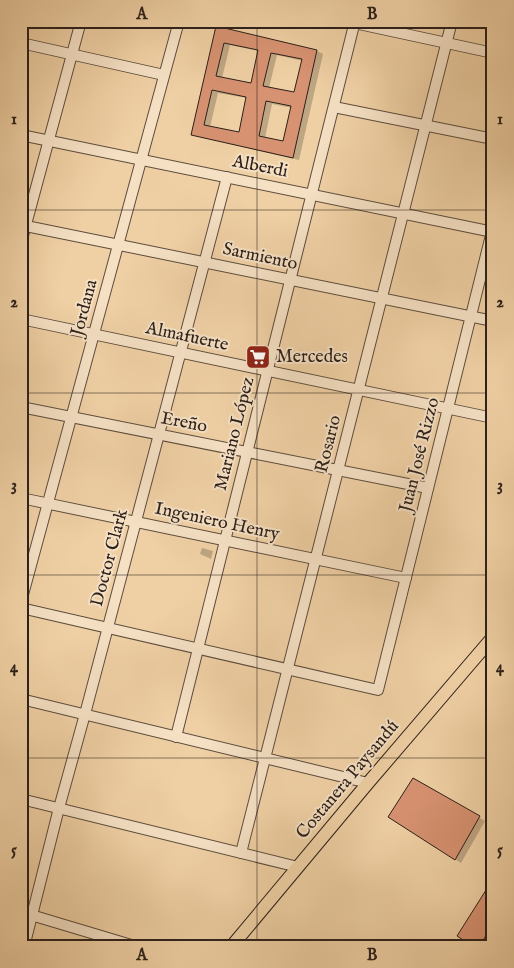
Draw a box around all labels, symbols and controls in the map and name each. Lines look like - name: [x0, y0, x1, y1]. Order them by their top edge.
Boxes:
- text: A: [136, 5, 149, 25]
- text: B: [367, 5, 378, 25]
- text: 1: [11, 110, 17, 130]
- text: 1: [497, 110, 503, 130]
- street label: Alberdi: [229, 150, 290, 184]
- street label: Sarmiento: [220, 238, 300, 276]
- street label: Jordana: [66, 277, 104, 341]
- text: 2: [10, 293, 18, 313]
- text: 2: [496, 293, 504, 313]
- street label: Almafuerte: [143, 317, 230, 357]
- supermarket icon: Mercedes: [245, 344, 271, 370]
- place label: Mercedes: [276, 346, 348, 369]
- street label: Mariano López: [210, 375, 260, 493]
- street label: Juan José Rizzo: [394, 395, 445, 517]
- street label: Ereño: [159, 407, 209, 439]
- street label: Rosario: [311, 413, 347, 475]
- text: 3: [11, 476, 17, 496]
- text: 3: [497, 476, 503, 496]
- street label: Ingeniero Henry: [153, 498, 281, 546]
- street label: Doctor Clark: [86, 506, 134, 609]
- text: 4: [10, 658, 19, 678]
- text: 4: [496, 658, 505, 678]
- street label: Costanera Paysandú: [291, 716, 405, 844]
- text: 5: [11, 841, 17, 861]
- text: 5: [497, 841, 503, 861]
- text: A: [136, 946, 149, 966]
- text: B: [367, 946, 378, 966]

